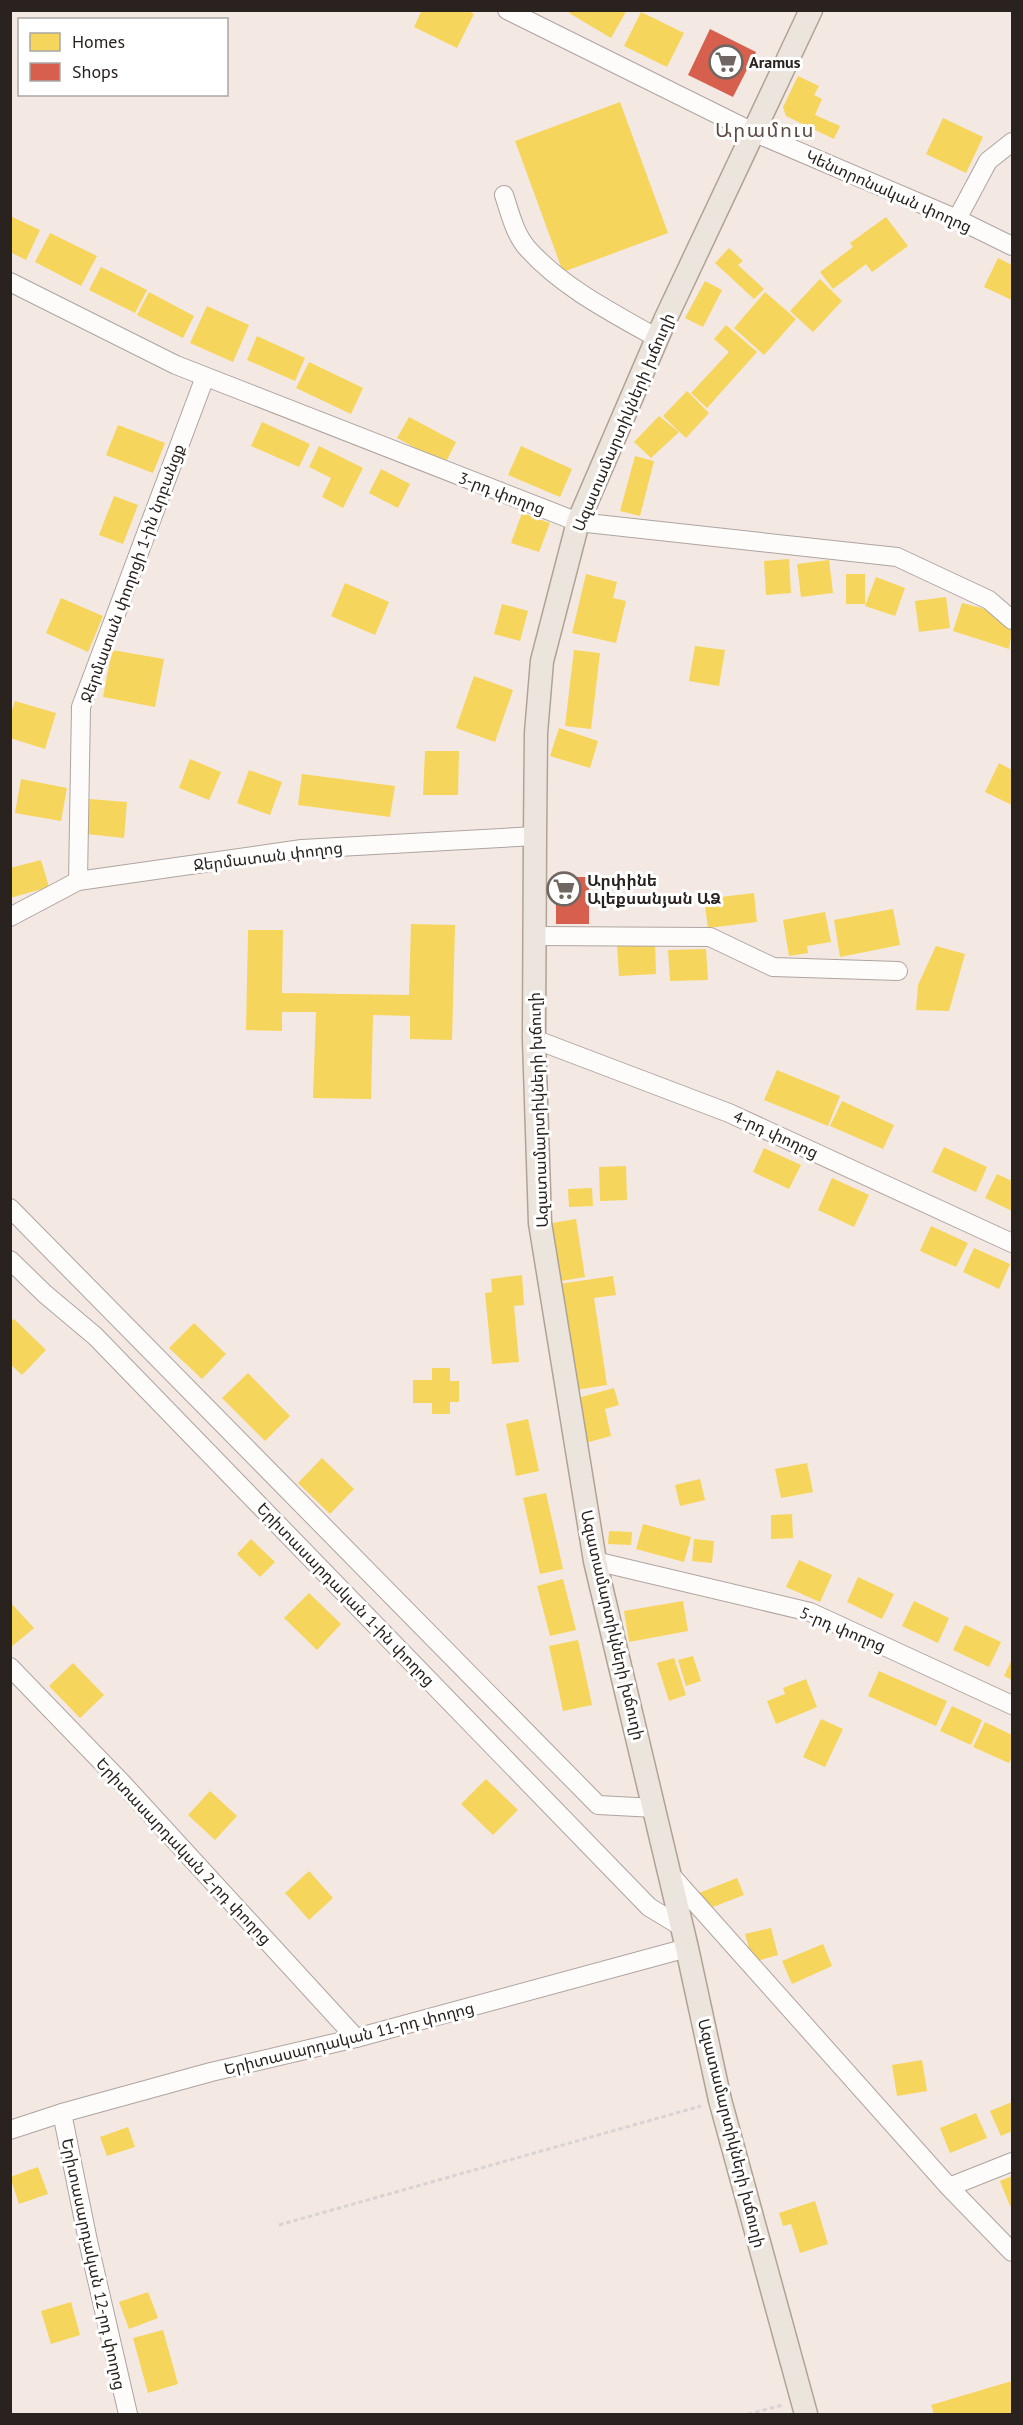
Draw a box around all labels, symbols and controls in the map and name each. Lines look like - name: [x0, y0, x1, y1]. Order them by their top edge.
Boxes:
- legend: [18, 18, 228, 96]
- text: Homes: [72, 30, 125, 53]
- supermarket icon: Aramus: [708, 44, 744, 80]
- place label: Aramus: [749, 52, 801, 72]
- text: Shops: [72, 60, 118, 83]
- district label: Արամուս: [715, 117, 815, 143]
- street label: Կենտրոնական փողոց: [803, 145, 975, 237]
- street label: Ազատամարտիկների խճուղի: [568, 310, 678, 534]
- street label: Ջերմատան փողոցի 1-ին նրբանցք: [76, 441, 188, 705]
- street label: 3-րդ փողոց: [456, 467, 548, 519]
- street label: Ջերմատան փողոց: [192, 837, 344, 875]
- place label: Արփինե Ալեքսանյան ԱՁ: [587, 870, 721, 908]
- supermarket icon: Արփինե Ալեքսանյան ԱՁ: [546, 871, 582, 907]
- street label: Ազատամարտիկների խճուղի: [524, 992, 552, 1228]
- street label: 4-րդ փողոց: [730, 1106, 822, 1162]
- street label: Երիտասարդական 1-ին փողոց: [253, 1498, 439, 1690]
- street label: Ազատամարտիկների խճուղի: [577, 1508, 649, 1742]
- street label: 5-րդ փողոց: [797, 1602, 889, 1656]
- street label: Երիտասարդական 2-րդ փողոց: [92, 1753, 276, 1949]
- street label: Երիտասարդական 11-րդ փողոց: [222, 1997, 476, 2079]
- street label: Ազատամարտիկների խճուղի: [694, 2016, 770, 2250]
- street label: Երիտասարդական 12-րդ փողոց: [58, 2136, 130, 2392]

